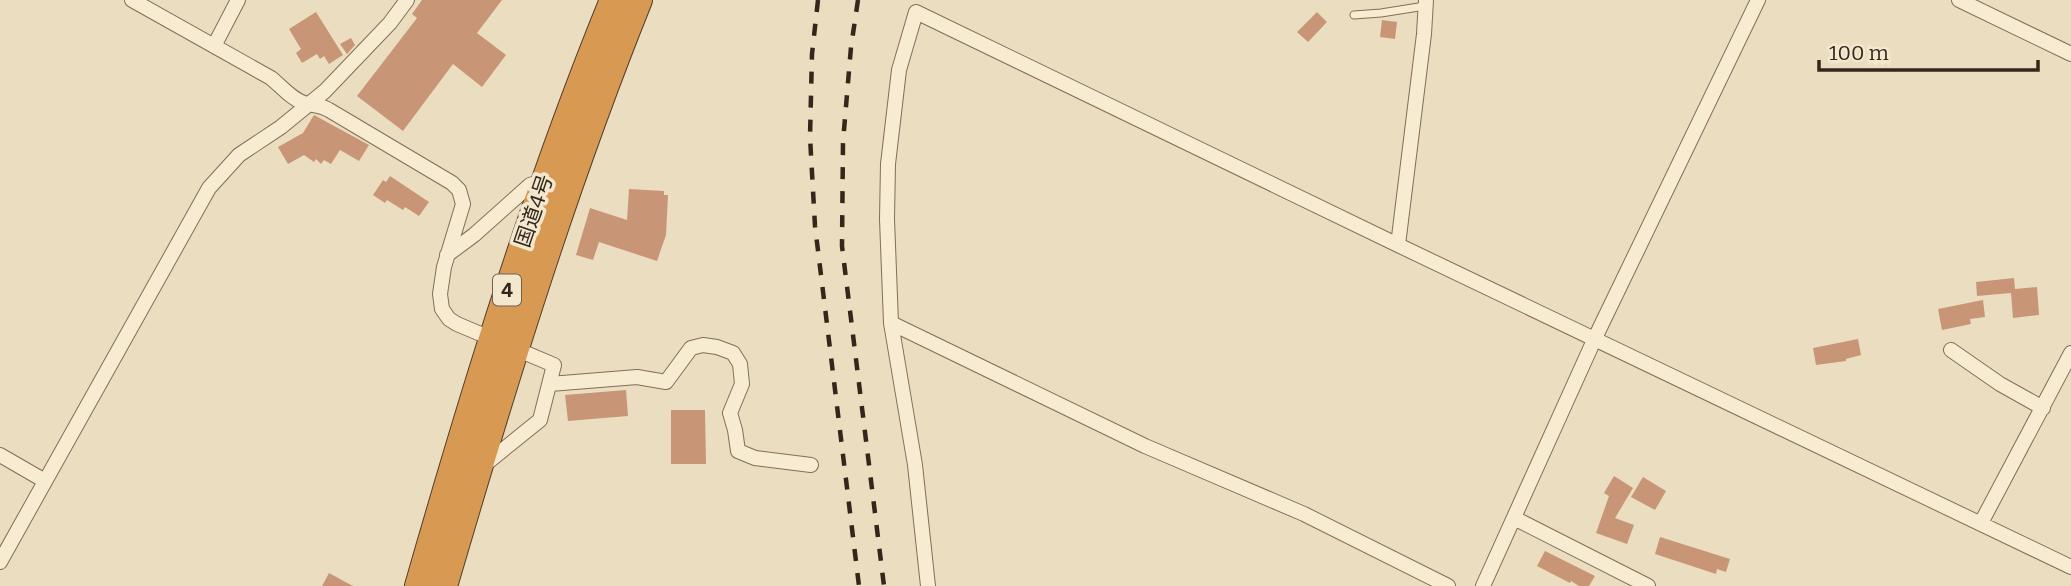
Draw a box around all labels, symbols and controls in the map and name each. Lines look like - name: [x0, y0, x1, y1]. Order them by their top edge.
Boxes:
- scale bar: [1819, 28, 2038, 72]
- text: 100 m: [1829, 40, 1889, 66]
- street label: 国道4号: [509, 171, 559, 251]
- road number: 4: [493, 274, 521, 306]

